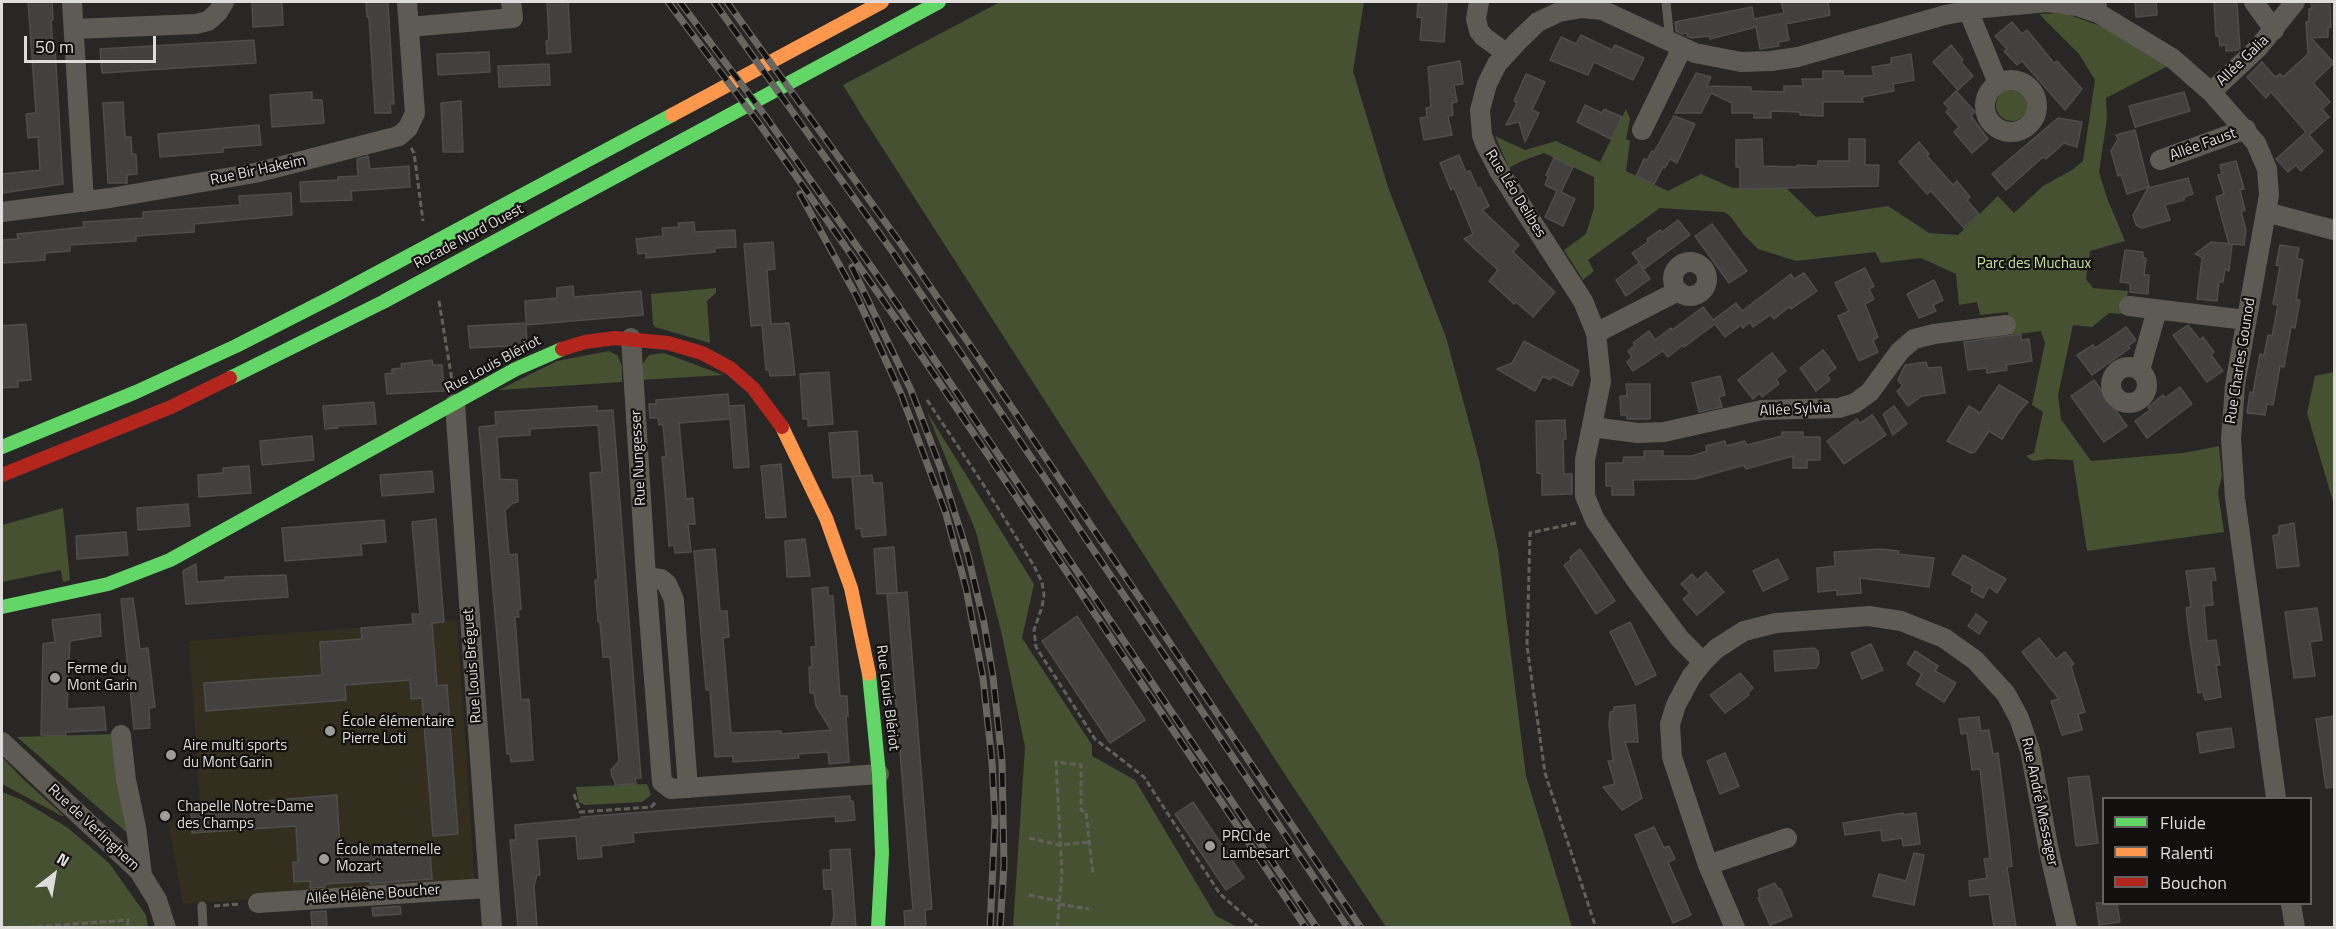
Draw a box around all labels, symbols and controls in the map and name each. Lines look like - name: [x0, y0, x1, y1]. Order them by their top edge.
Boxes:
- scale bar: [27, 24, 159, 62]
- street label: Allée Galia: [2213, 32, 2273, 90]
- text: 50 m: [35, 33, 74, 60]
- street label: Allée Faust: [2167, 125, 2239, 165]
- street label: Rue Léo Delibes: [1481, 147, 1549, 241]
- street label: Rue Bir Hakeim: [209, 152, 307, 190]
- street label: Rocade Nord Ouest: [411, 200, 527, 274]
- park label: Parc des Muchaux: [1977, 255, 2091, 273]
- street label: Rue Charles Gounod: [2222, 297, 2260, 425]
- street label: Rue Louis Blériot: [442, 332, 544, 398]
- street label: Allée Sylvia: [1759, 399, 1831, 421]
- street label: Rue Nungesser: [627, 409, 651, 507]
- street label: Rue Louis Bréguet: [460, 608, 486, 724]
- street label: Rue Louis Blériot: [872, 644, 902, 752]
- place label: Ferme du Mont Garin: [67, 660, 137, 695]
- marker: Ferme du Mont Garin: [48, 671, 62, 685]
- place label: École élémentaire Pierre Loti: [342, 713, 454, 748]
- marker: École élémentaire Pierre Loti: [323, 724, 337, 738]
- street label: Rue André Messager: [2017, 736, 2061, 868]
- place label: Aire multi sports du Mont Garin: [183, 737, 287, 772]
- marker: Aire multi sports du Mont Garin: [164, 748, 178, 762]
- street label: Rue de Verlinghem: [44, 781, 142, 875]
- legend: [2102, 797, 2312, 905]
- place label: Chapelle Notre-Dame des Champs: [177, 798, 314, 833]
- marker: Chapelle Notre-Dame des Champs: [158, 809, 172, 823]
- text: Fluide: [2160, 809, 2206, 836]
- place label: PRCI de Lambesart: [1222, 828, 1290, 863]
- marker: PRCI de Lambesart: [1203, 839, 1217, 853]
- text: Ralenti: [2160, 839, 2213, 866]
- place label: École maternelle Mozart: [336, 841, 441, 876]
- north arrow: [24, 845, 84, 905]
- text: N: [52, 846, 74, 873]
- marker: École maternelle Mozart: [317, 852, 331, 866]
- text: Bouchon: [2160, 869, 2227, 896]
- street label: Allée Hélène Boucher: [305, 881, 441, 909]

